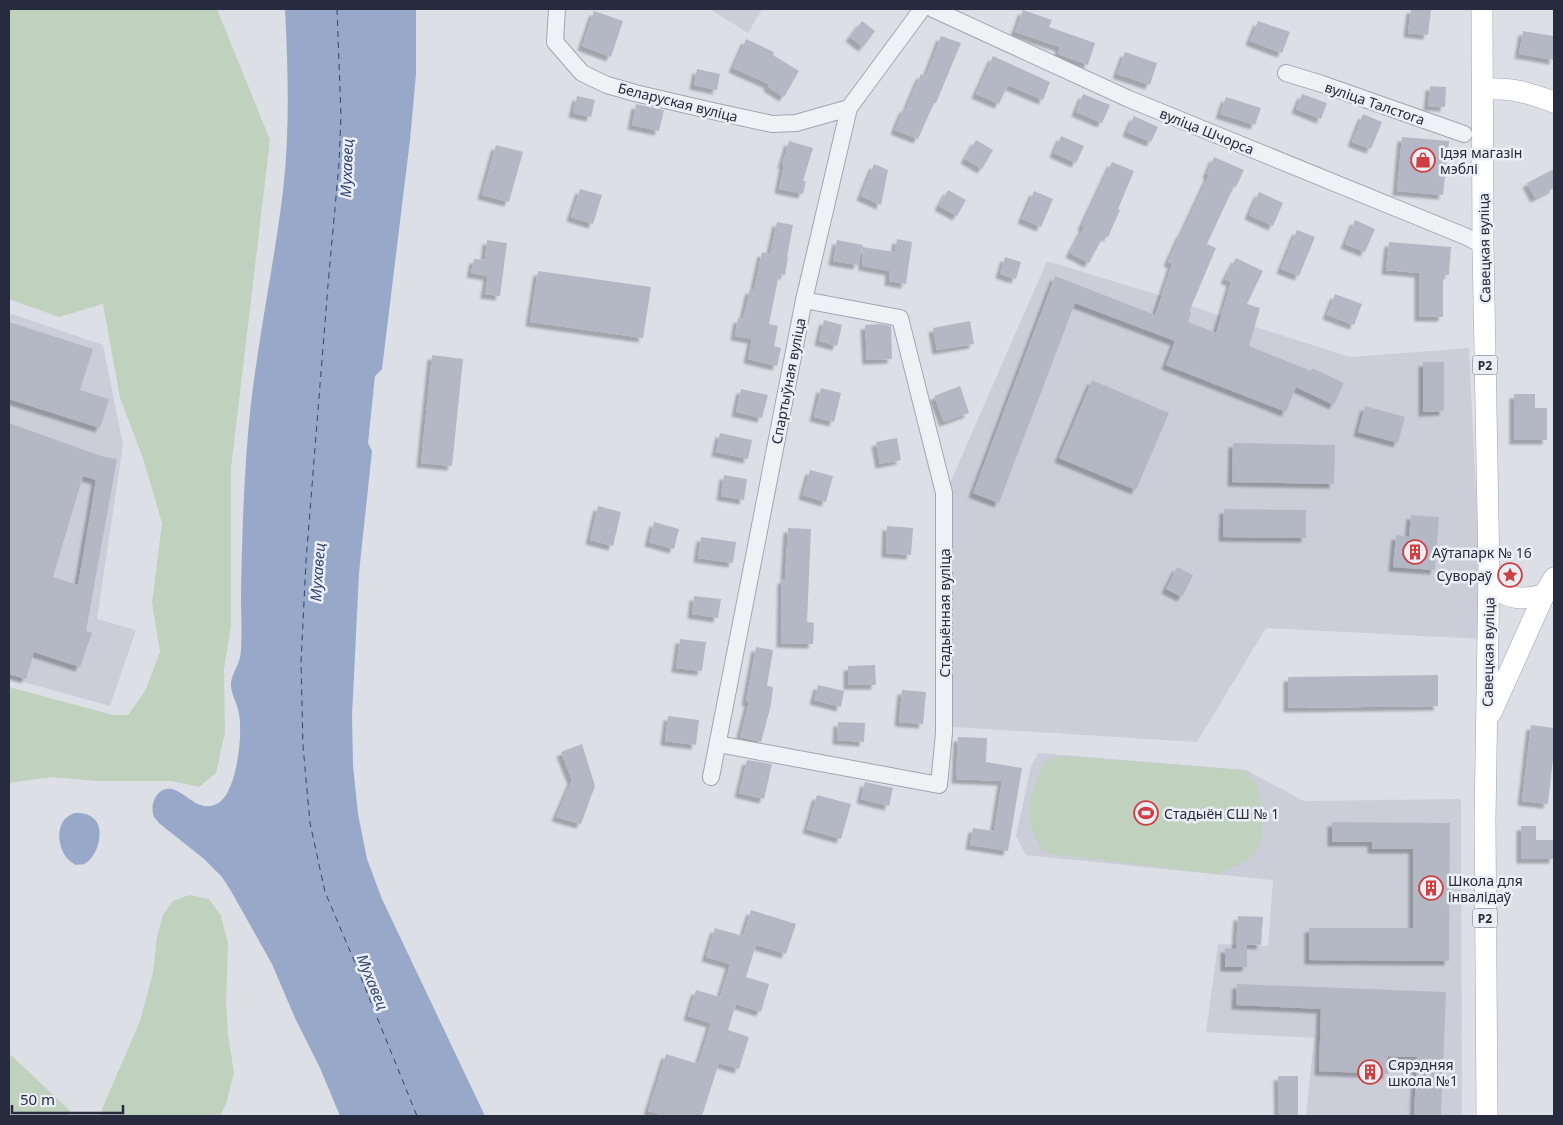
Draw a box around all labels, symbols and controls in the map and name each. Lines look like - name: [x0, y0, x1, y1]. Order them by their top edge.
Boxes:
- street label: вуліца Талстога: [1322, 77, 1428, 129]
- street label: Беларуская вуліца: [616, 78, 740, 126]
- street label: вуліца Шчорса: [1157, 103, 1257, 159]
- water label: Мухавец: [335, 138, 357, 198]
- place label: Ідэя магазін мэблі: [1440, 143, 1522, 178]
- shop icon: Ідэя магазін мэблі: [1410, 147, 1436, 173]
- street label: Савецкая вуліца: [1474, 193, 1494, 303]
- street label: Спартыўная вуліца: [766, 316, 810, 446]
- road number: Р2: [1472, 356, 1498, 374]
- building icon: Аўтапарк № 16: [1402, 539, 1428, 565]
- water label: Мухавец: [305, 542, 329, 602]
- place label: Аўтапарк № 16: [1432, 543, 1532, 562]
- street label: Стадыённая вуліца: [935, 548, 954, 678]
- place icon: Сувораў: [1497, 562, 1523, 588]
- place label: Сувораў: [1436, 566, 1493, 585]
- street label: Савецкая вуліца: [1478, 597, 1498, 707]
- sports icon: Стадыён СШ № 1: [1133, 800, 1159, 826]
- place label: Стадыён СШ № 1: [1164, 804, 1279, 823]
- place label: Школа для інвалідаў: [1448, 871, 1523, 906]
- building icon: Школа для інвалідаў: [1418, 875, 1444, 901]
- road number: Р2: [1472, 908, 1498, 928]
- water label: Мухавец: [353, 951, 393, 1013]
- place label: Сярэдняя школа №1: [1388, 1055, 1458, 1090]
- building icon: Сярэдняя школа №1: [1357, 1059, 1383, 1085]
- scale bar: [12, 1082, 124, 1114]
- text: 50 m: [20, 1089, 55, 1109]

